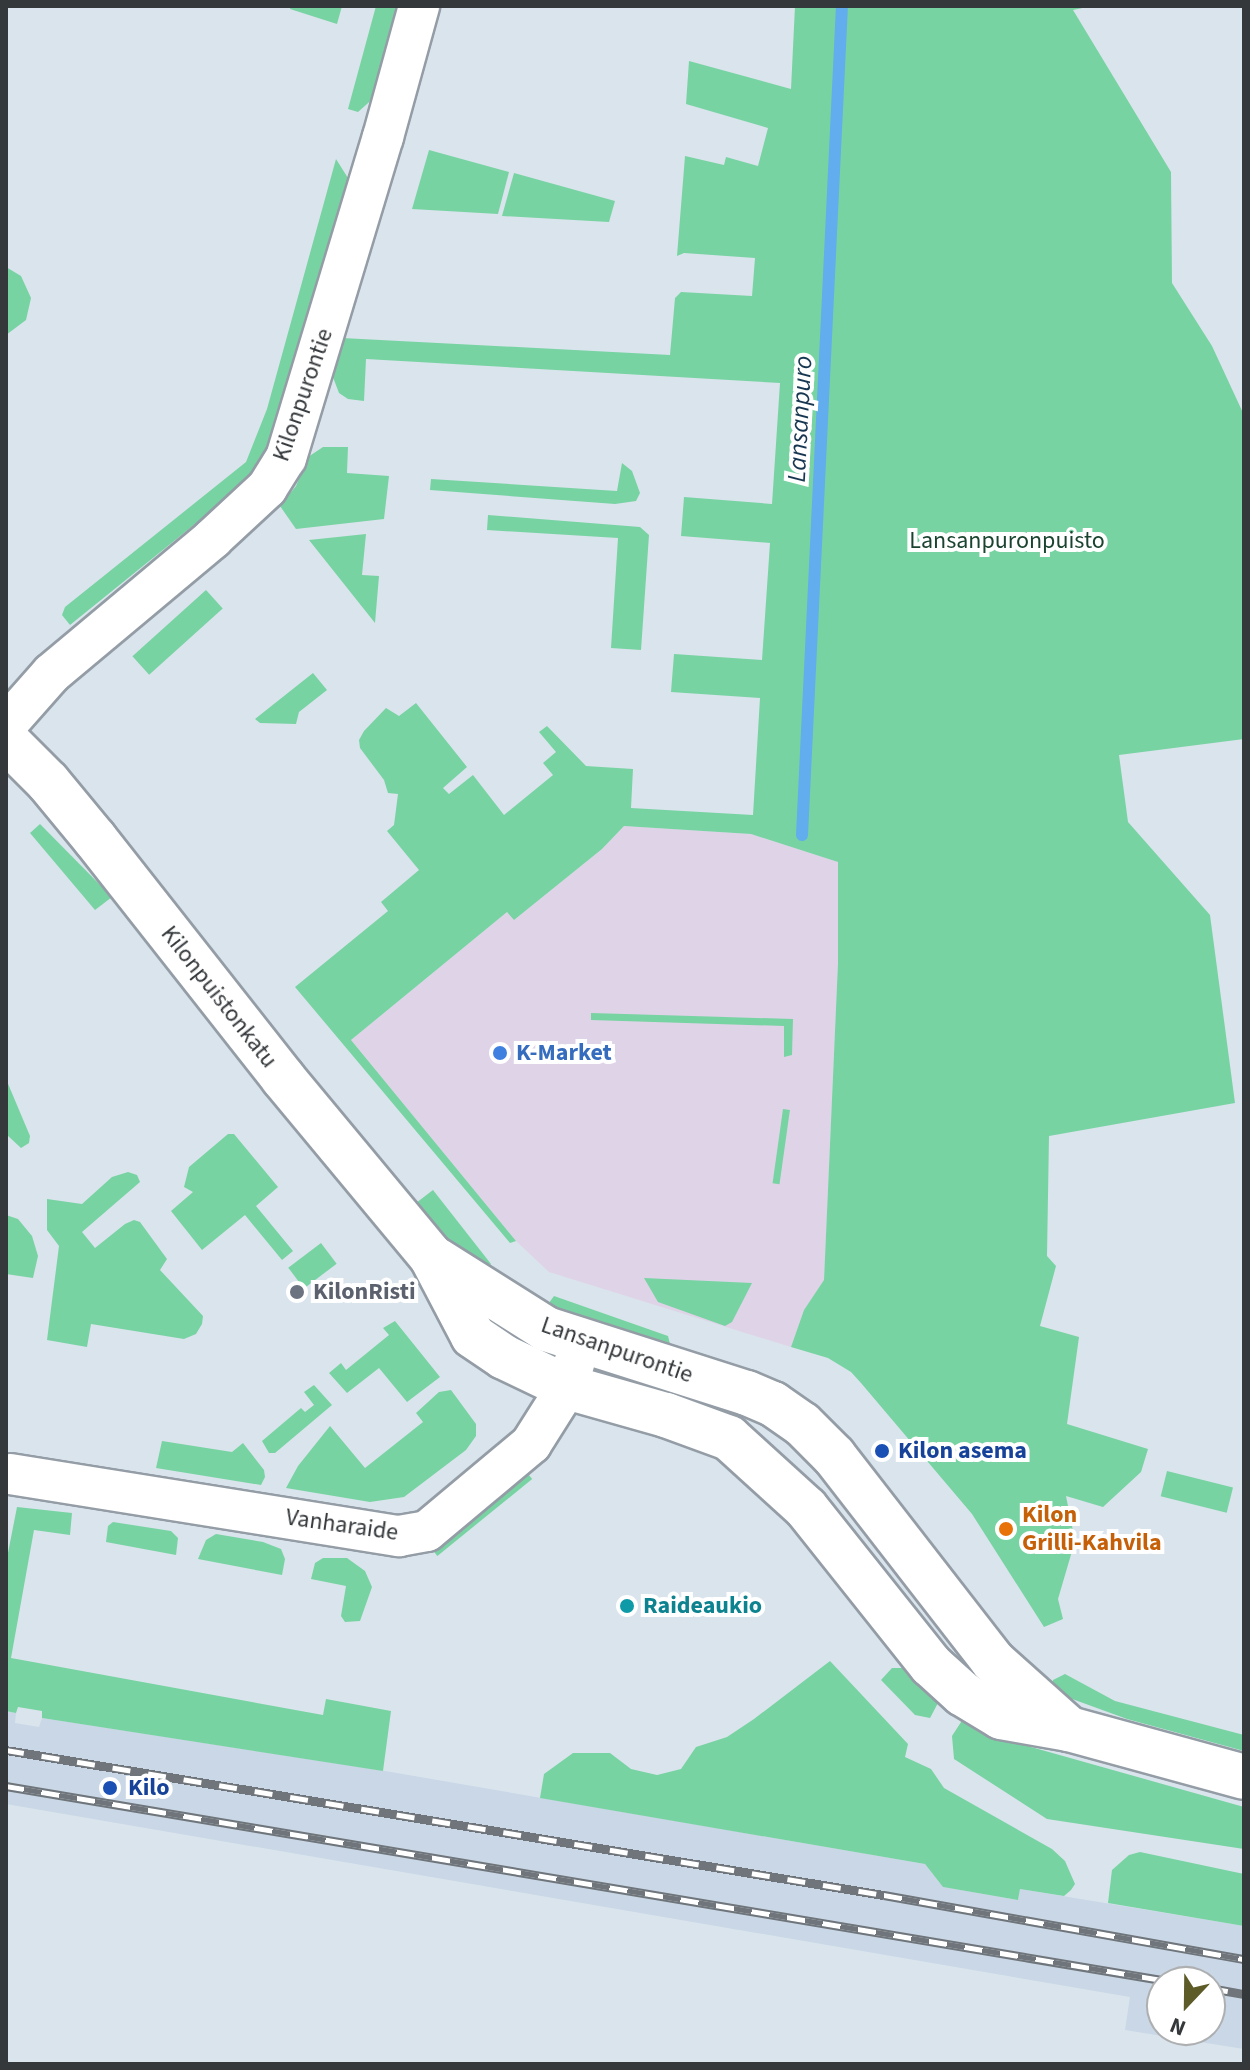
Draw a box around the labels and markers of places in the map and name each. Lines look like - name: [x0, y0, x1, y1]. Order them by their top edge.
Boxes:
- place label: K-Market: [516, 1039, 612, 1067]
- marker: K-Market: [491, 1044, 509, 1062]
- place label: KilonRisti: [313, 1278, 416, 1306]
- marker: KilonRisti: [288, 1283, 306, 1301]
- place label: Kilon asema: [898, 1437, 1027, 1465]
- marker: Kilon asema: [873, 1442, 891, 1460]
- place label: Kilon Grilli-Kahvila: [1022, 1501, 1162, 1557]
- marker: Kilon Grilli-Kahvila: [997, 1520, 1015, 1538]
- place label: Raideaukio: [643, 1592, 762, 1620]
- marker: Raideaukio: [618, 1597, 636, 1615]
- place label: Kilo: [128, 1774, 170, 1802]
- marker: Kilo: [99, 1777, 121, 1799]

